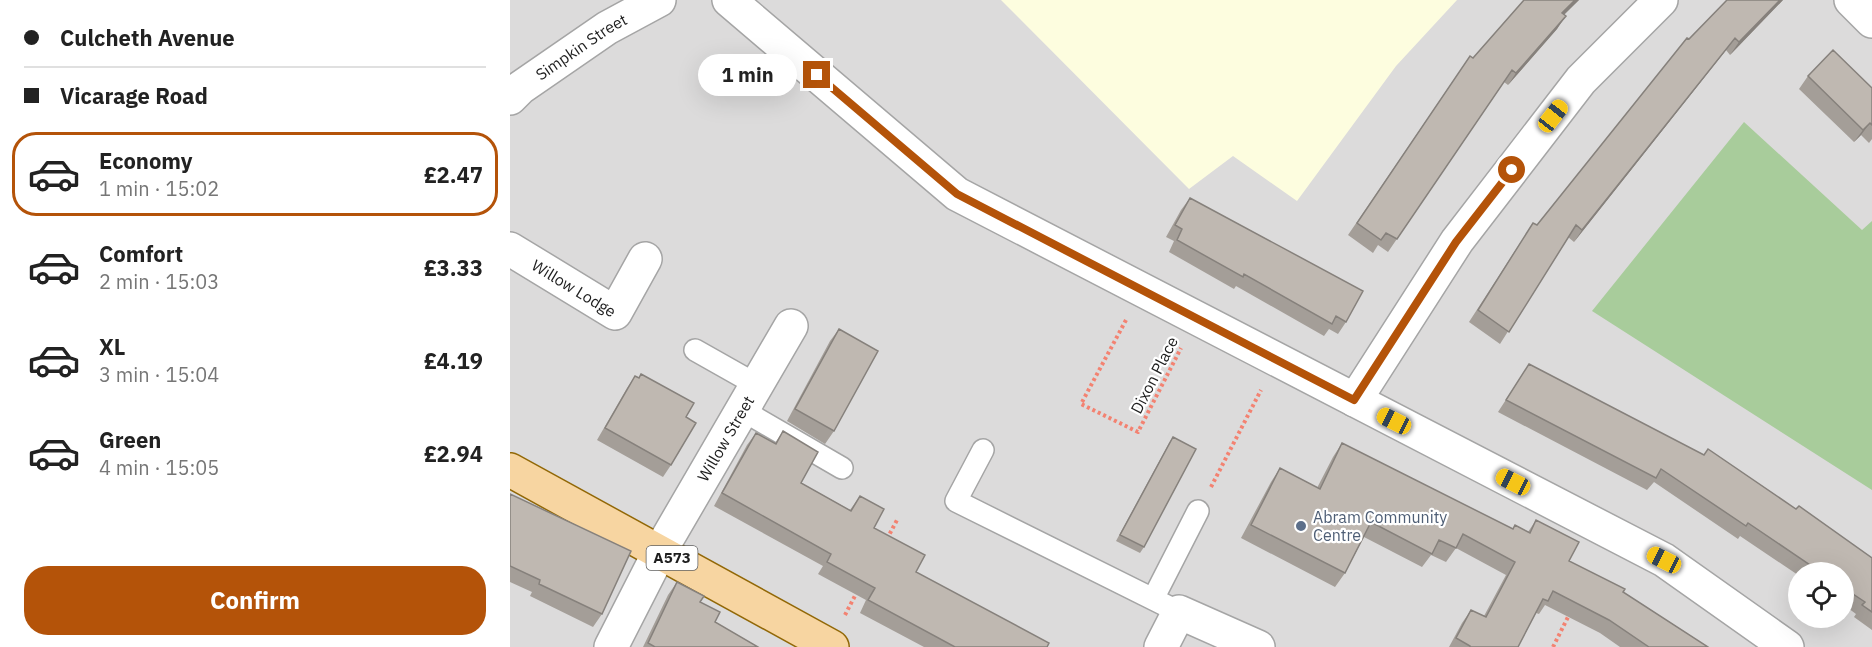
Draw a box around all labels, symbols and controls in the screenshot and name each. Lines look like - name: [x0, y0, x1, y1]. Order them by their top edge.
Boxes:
- street label: Simpkin Street: [532, 9, 630, 84]
- text: Culcheth Avenue: [60, 23, 235, 52]
- callout: 1 min: [697, 54, 796, 96]
- text: 1 min: [721, 61, 774, 88]
- route end: [803, 61, 830, 88]
- text: Vicarage Road: [60, 81, 208, 110]
- car: [1535, 96, 1571, 136]
- text: Economy: [99, 146, 193, 175]
- icon: car: [27, 147, 81, 201]
- route start: [1498, 156, 1525, 183]
- text: £2.47: [424, 160, 483, 189]
- text: 1 min · 15:02: [99, 175, 219, 202]
- text: Comfort: [99, 239, 183, 268]
- icon: car: [27, 240, 81, 294]
- text: £3.33: [424, 253, 483, 282]
- street label: Willow Lodge: [528, 255, 620, 321]
- text: 2 min · 15:03: [99, 268, 219, 295]
- text: XL: [99, 332, 125, 361]
- icon: car: [27, 333, 81, 387]
- street label: Dixon Place: [1126, 333, 1182, 417]
- text: £4.19: [424, 346, 483, 375]
- text: 3 min · 15:04: [99, 361, 219, 388]
- street label: Willow Street: [693, 392, 758, 485]
- car: [1374, 405, 1414, 437]
- text: Green: [99, 425, 161, 454]
- icon: car: [27, 426, 81, 480]
- text: £2.94: [424, 439, 483, 468]
- text: 4 min · 15:05: [99, 454, 219, 481]
- car: [1493, 466, 1533, 498]
- place label: Abram Community Centre: [1313, 507, 1447, 545]
- marker: Abram Community Centre: [1294, 519, 1308, 533]
- car: [1644, 544, 1684, 576]
- road number: A573: [646, 546, 698, 570]
- map controls: [1788, 562, 1854, 628]
- button: locate: [1788, 562, 1854, 628]
- button: Confirm: [24, 566, 486, 635]

